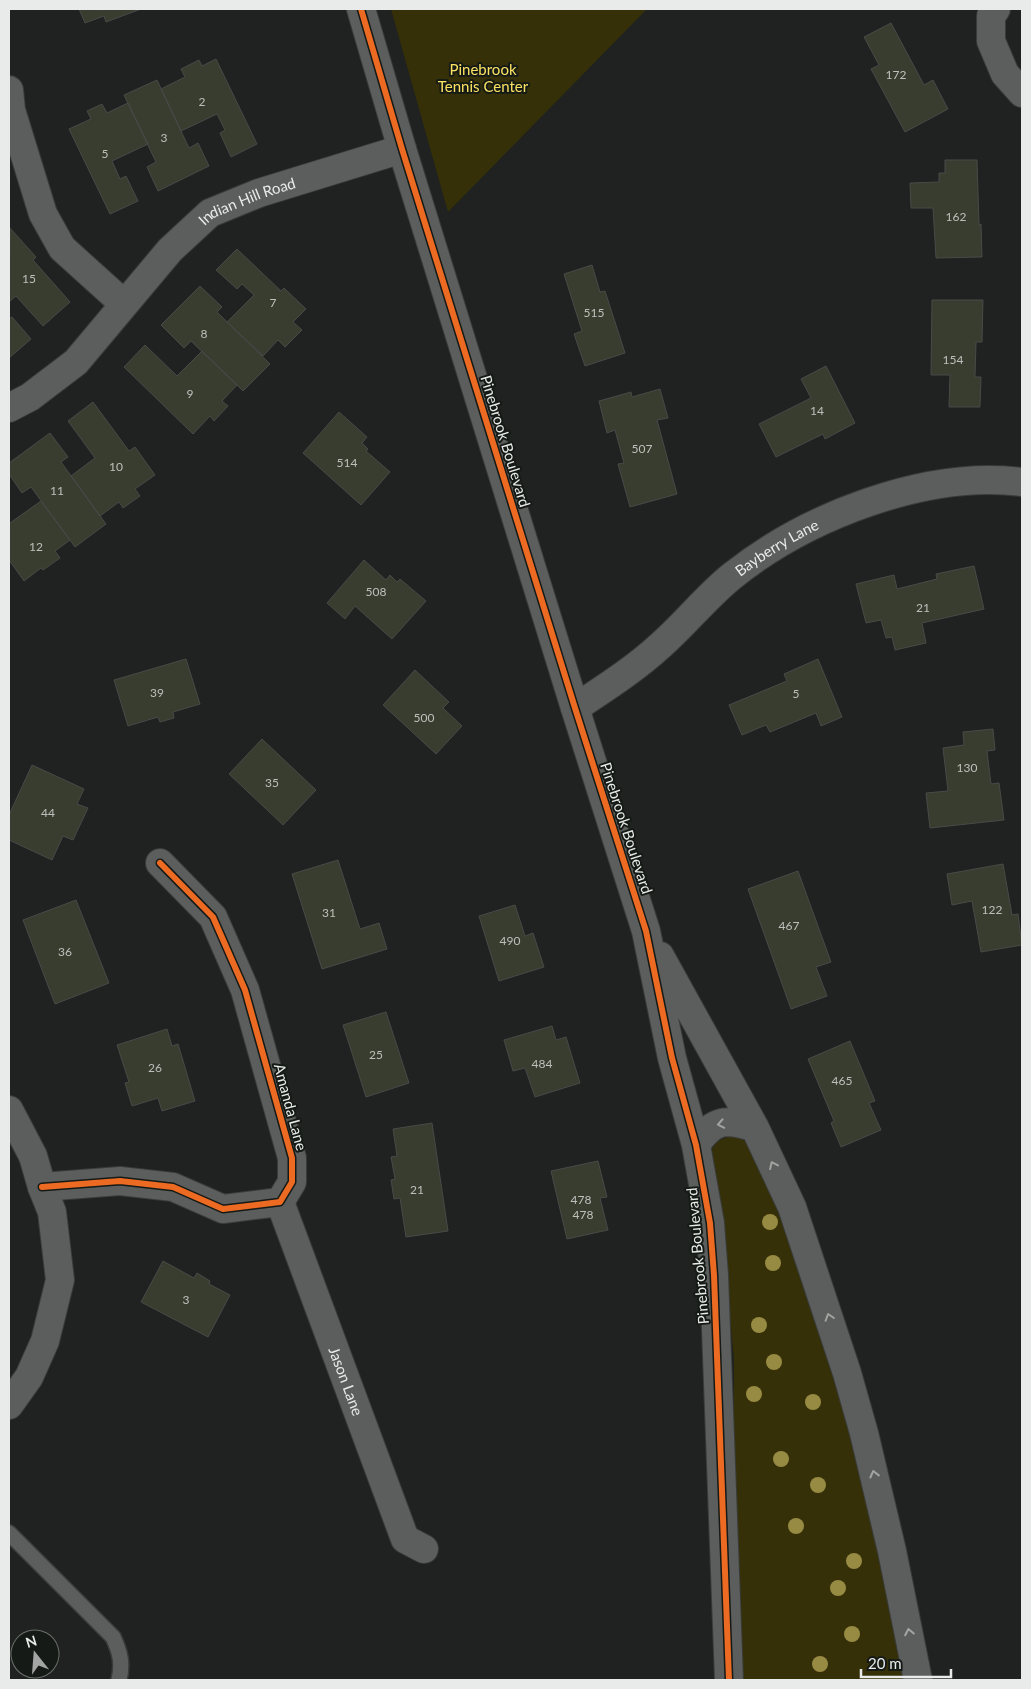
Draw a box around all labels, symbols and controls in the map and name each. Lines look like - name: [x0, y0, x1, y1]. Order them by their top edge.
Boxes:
- park label: Pinebrook Tennis Center: [438, 60, 529, 95]
- house number: 172: [886, 67, 906, 82]
- house number: 2: [199, 94, 206, 109]
- house number: 3: [161, 130, 168, 145]
- house number: 5: [102, 146, 109, 161]
- street label: Indian Hill Road: [194, 173, 298, 228]
- house number: 162: [946, 209, 966, 224]
- house number: 15: [22, 271, 36, 286]
- house number: 7: [270, 295, 277, 310]
- house number: 515: [584, 305, 604, 320]
- house number: 8: [201, 326, 208, 341]
- house number: 154: [943, 352, 963, 367]
- street label: Pinebrook Boulevard: [477, 373, 535, 509]
- house number: 9: [187, 386, 194, 401]
- house number: 14: [810, 403, 824, 418]
- house number: 507: [632, 441, 652, 456]
- house number: 514: [337, 455, 357, 470]
- house number: 10: [109, 459, 123, 474]
- house number: 11: [50, 483, 64, 498]
- street label: Bayberry Lane: [731, 515, 821, 580]
- house number: 12: [29, 539, 43, 554]
- house number: 508: [366, 584, 386, 599]
- house number: 21: [916, 600, 930, 615]
- house number: 39: [150, 685, 164, 700]
- house number: 5: [793, 686, 800, 701]
- house number: 500: [414, 710, 434, 725]
- street label: Pinebrook Boulevard: [597, 760, 657, 896]
- house number: 130: [957, 760, 977, 775]
- house number: 35: [265, 775, 279, 790]
- house number: 44: [41, 805, 55, 820]
- house number: 122: [982, 902, 1002, 917]
- house number: 31: [322, 905, 336, 920]
- house number: 467: [779, 918, 799, 933]
- house number: 490: [500, 933, 520, 948]
- house number: 36: [58, 944, 72, 959]
- house number: 25: [369, 1047, 383, 1062]
- house number: 484: [532, 1056, 552, 1071]
- house number: 26: [148, 1060, 162, 1075]
- street label: Amanda Lane: [271, 1061, 311, 1153]
- house number: 465: [832, 1073, 852, 1088]
- one-way arrow: [717, 1119, 726, 1129]
- one-way arrow: [769, 1161, 779, 1170]
- house number: 21: [410, 1182, 424, 1197]
- street label: Pinebrook Boulevard: [682, 1187, 712, 1325]
- house number: 478: [571, 1192, 591, 1207]
- house number: 478: [573, 1207, 593, 1222]
- house number: 3: [183, 1292, 190, 1307]
- one-way arrow: [825, 1314, 835, 1322]
- street label: Jason Lane: [325, 1344, 367, 1418]
- one-way arrow: [869, 1469, 880, 1478]
- one-way arrow: [904, 1628, 914, 1637]
- north arrow: [10, 1629, 60, 1679]
- text: N: [23, 1631, 39, 1651]
- scale bar: [861, 1646, 951, 1678]
- text: 20 m: [868, 1654, 902, 1672]

